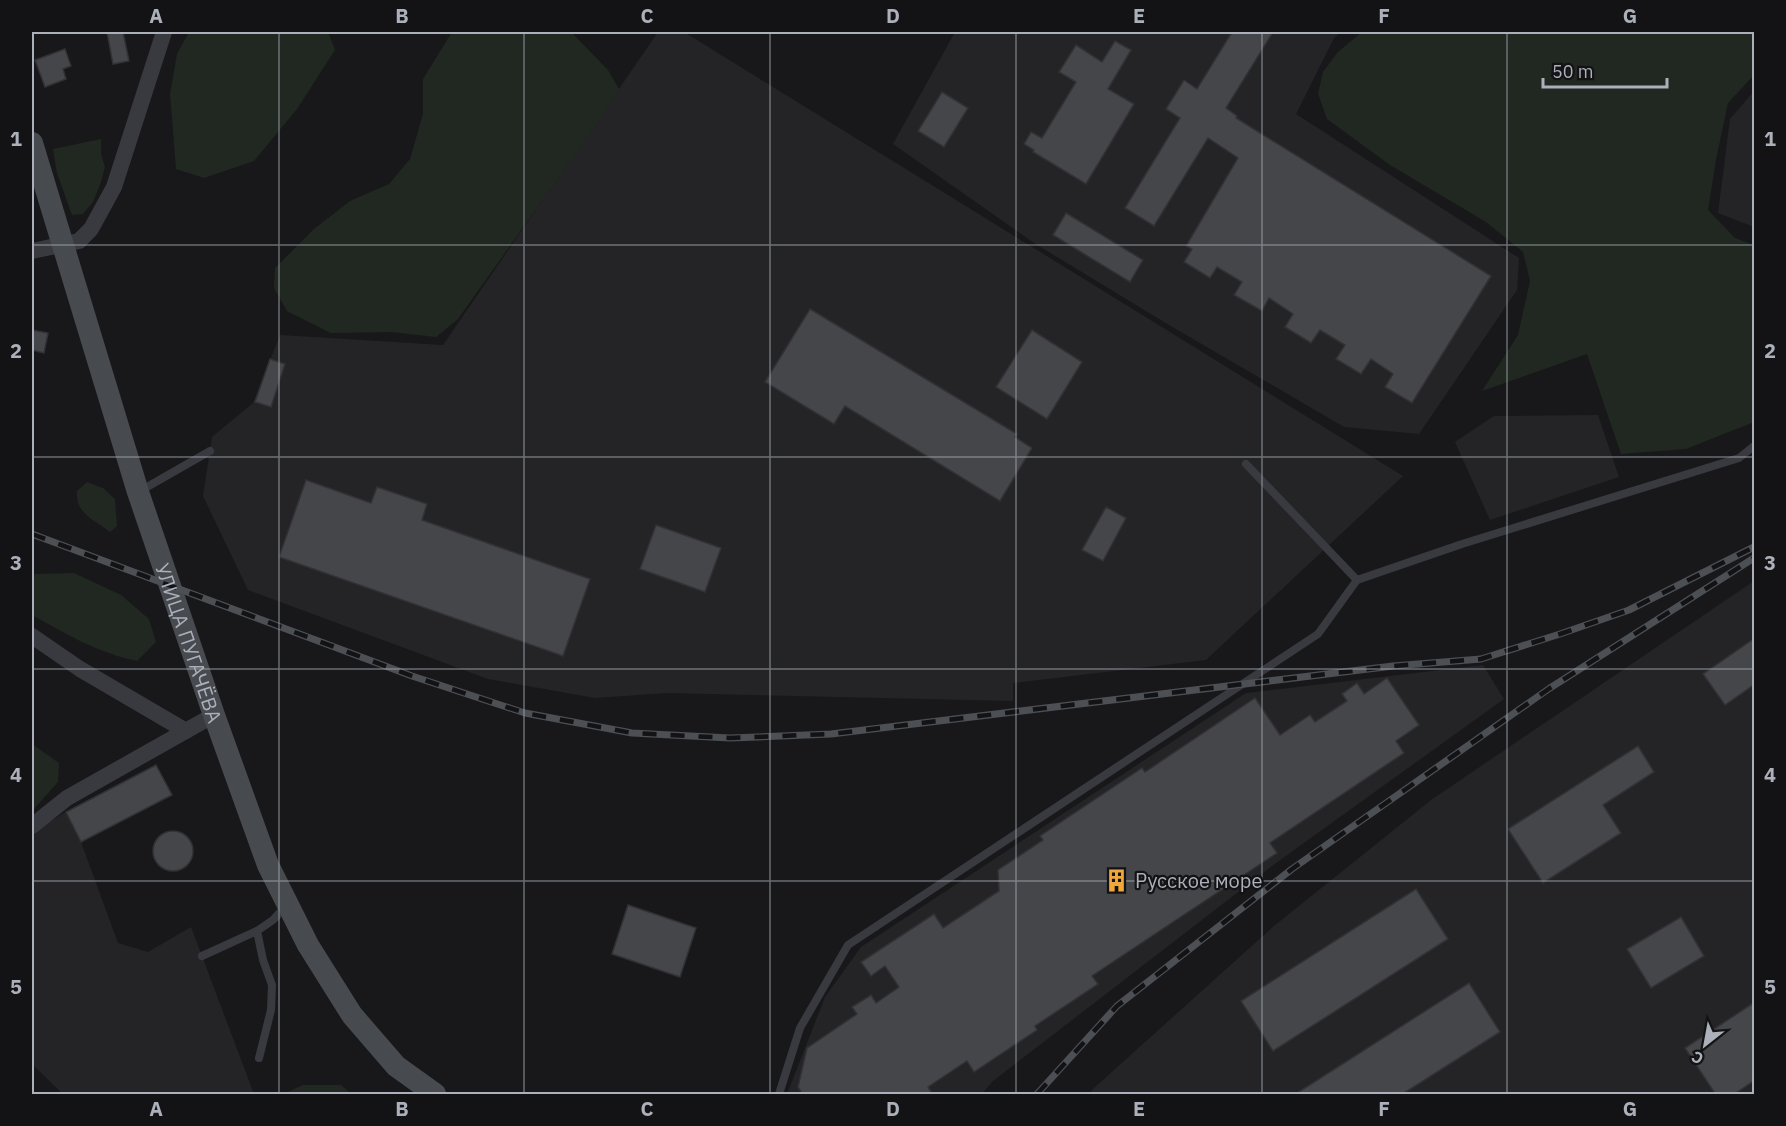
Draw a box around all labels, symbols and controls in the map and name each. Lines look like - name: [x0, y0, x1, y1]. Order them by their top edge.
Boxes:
- text: A: [149, 2, 163, 29]
- text: B: [395, 2, 409, 29]
- text: C: [640, 2, 654, 29]
- text: D: [886, 2, 900, 29]
- text: E: [1133, 2, 1145, 29]
- text: F: [1378, 2, 1390, 29]
- text: G: [1623, 2, 1637, 29]
- scale bar: [1543, 51, 1668, 89]
- text: 50 m: [1552, 60, 1594, 83]
- text: 1: [10, 125, 22, 152]
- text: 1: [1764, 125, 1776, 152]
- text: 2: [10, 337, 22, 364]
- text: 2: [1764, 337, 1776, 364]
- text: 3: [10, 549, 22, 576]
- text: 3: [1764, 549, 1776, 576]
- street label: УЛИЦА ПУГАЧЁВА: [150, 559, 229, 727]
- text: 4: [10, 761, 22, 788]
- text: 4: [1764, 761, 1776, 788]
- building icon: Русское море: [1104, 867, 1130, 893]
- place label: Русское море: [1135, 867, 1262, 894]
- text: 5: [10, 973, 22, 1000]
- text: 5: [1764, 973, 1776, 1000]
- north arrow: [1675, 1015, 1735, 1075]
- text: С: [1688, 1047, 1707, 1069]
- text: A: [149, 1095, 163, 1122]
- text: B: [395, 1095, 409, 1122]
- text: C: [640, 1095, 654, 1122]
- text: D: [886, 1095, 900, 1122]
- text: E: [1133, 1095, 1145, 1122]
- text: F: [1378, 1095, 1390, 1122]
- text: G: [1623, 1095, 1637, 1122]

